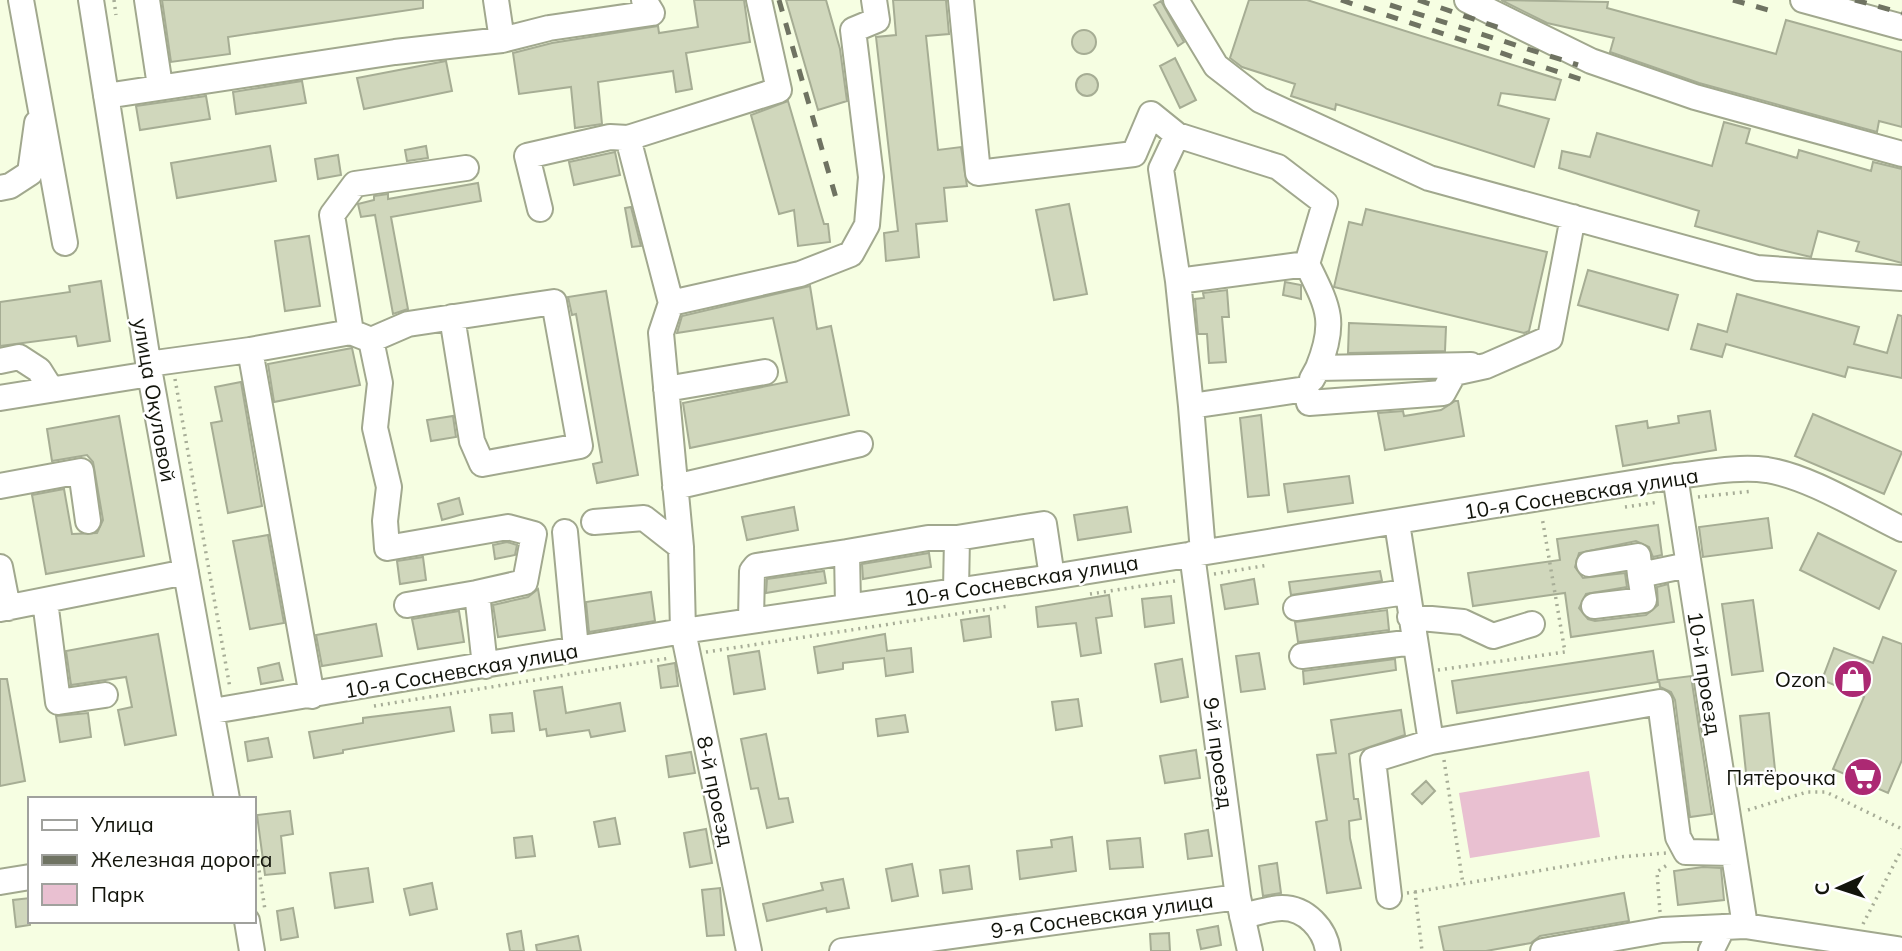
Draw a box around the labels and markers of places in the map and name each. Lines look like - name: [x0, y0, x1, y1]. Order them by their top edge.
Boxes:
- shop icon: Ozon: [1832, 658, 1874, 700]
- place label: Ozon: [1775, 666, 1826, 692]
- supermarket icon: Пятёрочка: [1842, 756, 1884, 798]
- place label: Пятёрочка: [1726, 764, 1836, 790]

